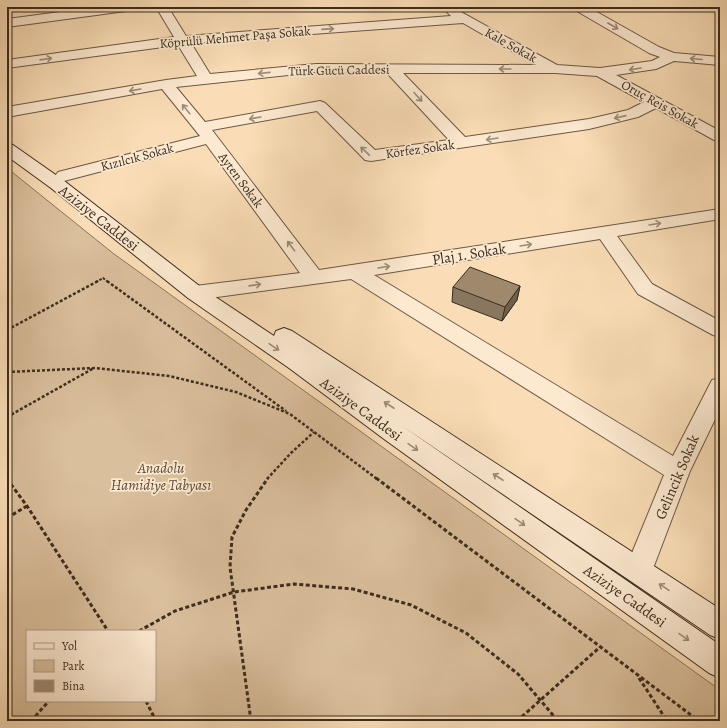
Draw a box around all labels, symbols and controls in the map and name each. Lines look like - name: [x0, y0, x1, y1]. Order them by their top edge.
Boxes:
- street label: Köprülü Mehmet Paşa Sokak: [159, 22, 312, 52]
- one-way arrow: [607, 23, 619, 31]
- street label: Kale Sokak: [482, 24, 541, 67]
- one-way arrow: [321, 25, 334, 32]
- one-way arrow: [39, 55, 52, 63]
- one-way arrow: [690, 56, 703, 63]
- street label: Türk Gücü Caddesi: [288, 61, 390, 79]
- one-way arrow: [499, 65, 512, 73]
- one-way arrow: [629, 65, 642, 73]
- one-way arrow: [258, 69, 271, 77]
- street label: Oruç Reis Sokak: [618, 76, 702, 132]
- one-way arrow: [129, 86, 142, 94]
- one-way arrow: [414, 92, 423, 103]
- one-way arrow: [182, 103, 191, 114]
- one-way arrow: [248, 114, 261, 122]
- one-way arrow: [614, 114, 627, 121]
- one-way arrow: [486, 135, 499, 143]
- street label: Körfez Sokak: [384, 136, 456, 162]
- street label: Kızılcık Sokak: [99, 139, 176, 175]
- one-way arrow: [360, 146, 370, 156]
- street label: Ayten Sokak: [214, 148, 268, 211]
- street label: Aziziye Caddesi: [54, 180, 143, 256]
- one-way arrow: [648, 220, 661, 228]
- street label: Plaj 1. Sokak: [431, 238, 508, 270]
- one-way arrow: [287, 240, 295, 251]
- one-way arrow: [519, 240, 532, 248]
- one-way arrow: [377, 263, 390, 271]
- one-way arrow: [248, 281, 261, 289]
- one-way arrow: [268, 343, 279, 351]
- street label: Aziziye Caddesi: [315, 372, 406, 445]
- one-way arrow: [384, 401, 395, 409]
- street label: Gelincik Sokak: [650, 431, 704, 522]
- one-way arrow: [408, 443, 419, 451]
- park label: Anadolu Hamidiye Tabyası: [111, 458, 211, 495]
- one-way arrow: [493, 473, 504, 481]
- one-way arrow: [514, 518, 525, 526]
- street label: Aziziye Caddesi: [579, 560, 670, 632]
- one-way arrow: [659, 583, 670, 592]
- legend: [26, 630, 156, 702]
- one-way arrow: [678, 633, 689, 641]
- text: Yol: [61, 638, 77, 654]
- text: Park: [62, 658, 85, 674]
- text: Bina: [62, 678, 85, 694]

